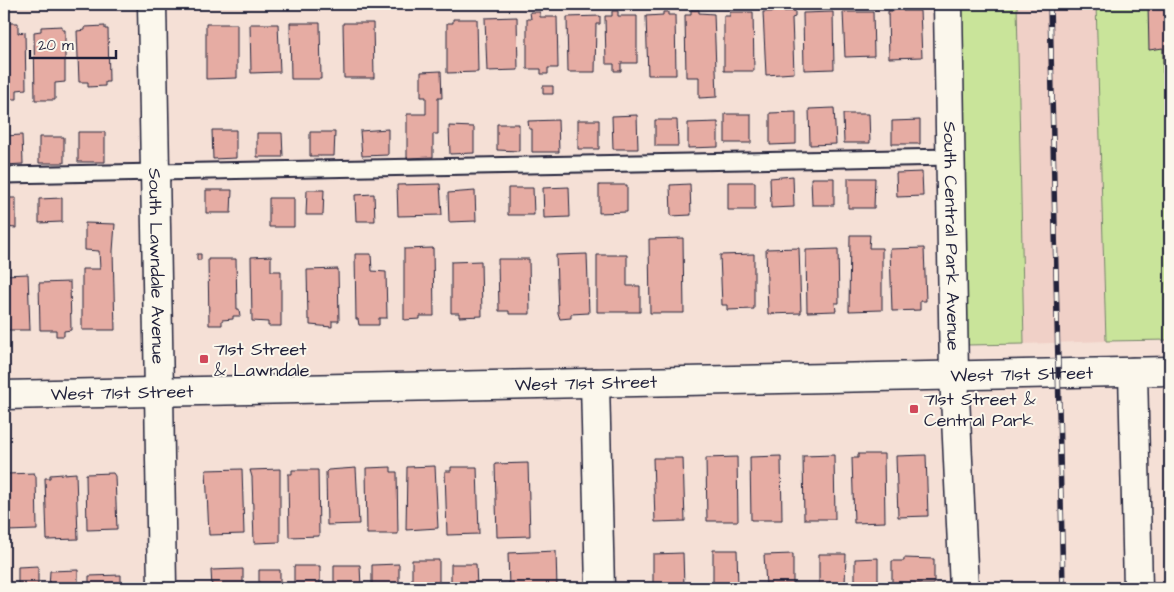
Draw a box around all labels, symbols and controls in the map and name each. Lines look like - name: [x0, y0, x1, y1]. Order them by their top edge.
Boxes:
- scale bar: [30, 28, 116, 60]
- text: 20 m: [38, 35, 74, 56]
- street label: South Central Park Avenue: [937, 121, 966, 351]
- street label: South Lawndale Avenue: [142, 168, 170, 365]
- place label: 71st Street & Lawndale: [214, 337, 310, 383]
- marker: 71st Street & Lawndale: [198, 353, 210, 365]
- street label: West 71st Street: [950, 361, 1094, 389]
- street label: West 71st Street: [514, 370, 658, 397]
- street label: West 71st Street: [50, 379, 194, 407]
- place label: 71st Street & Central Park: [924, 387, 1036, 433]
- marker: 71st Street & Central Park: [908, 403, 920, 415]

